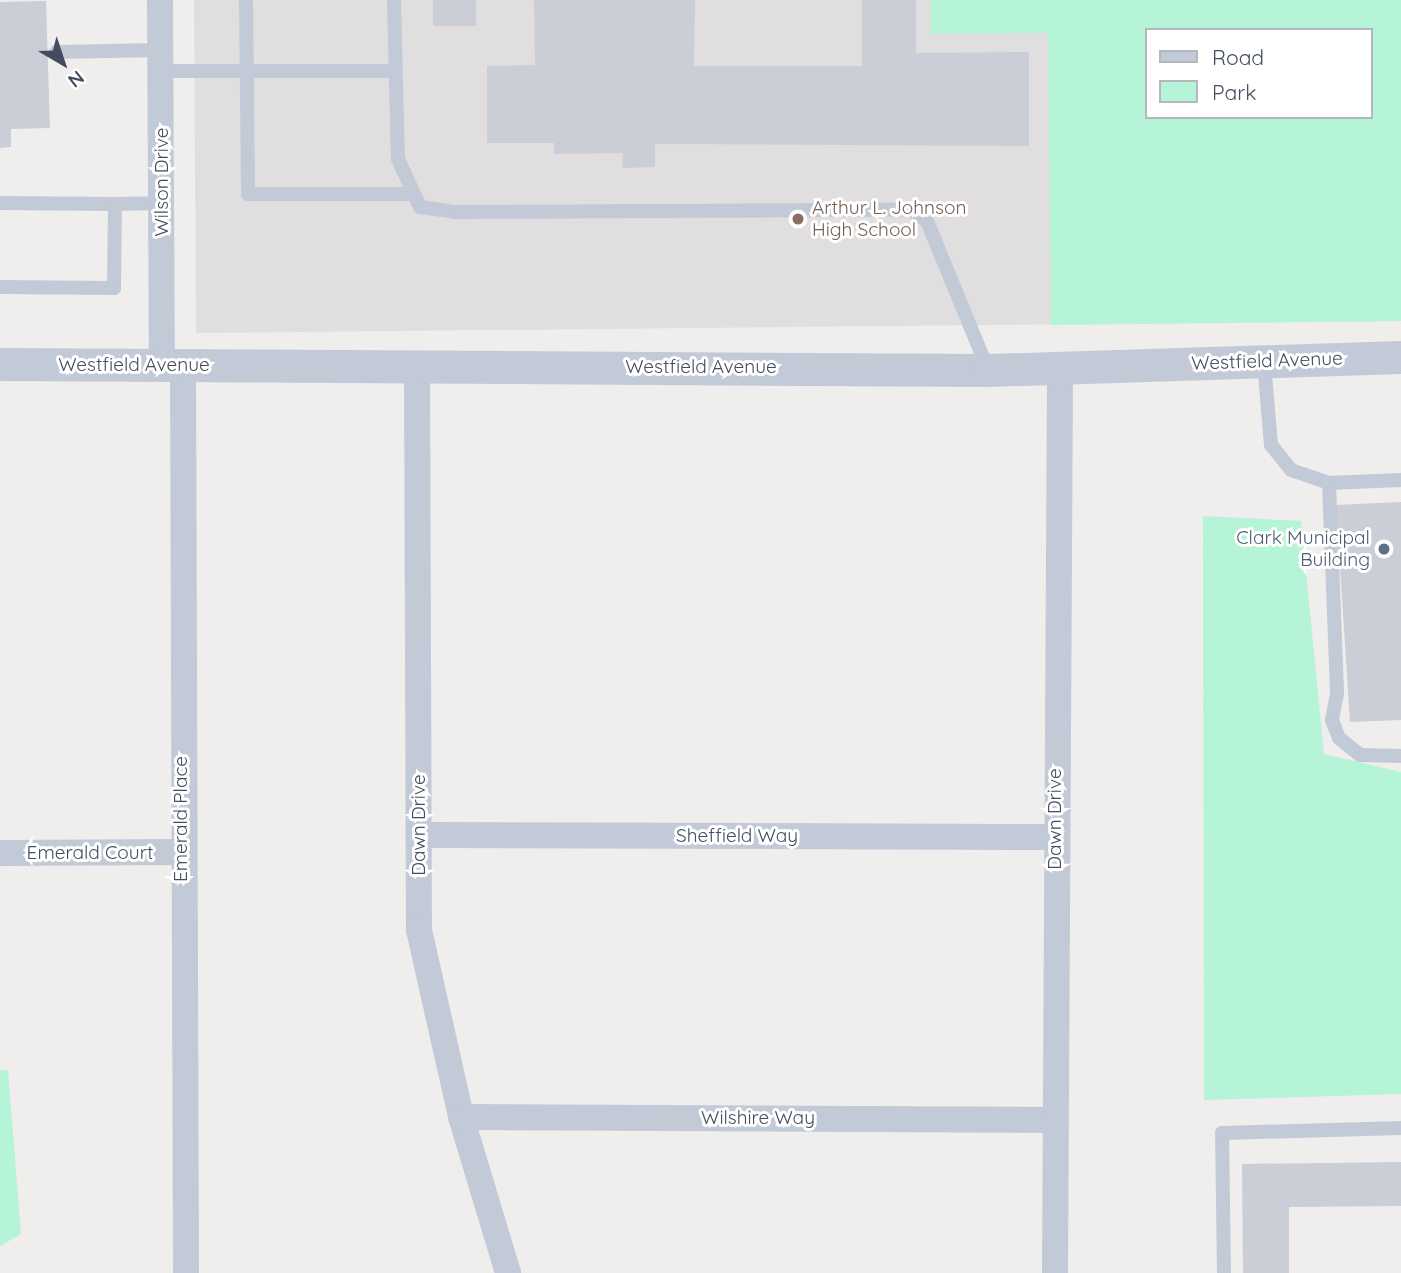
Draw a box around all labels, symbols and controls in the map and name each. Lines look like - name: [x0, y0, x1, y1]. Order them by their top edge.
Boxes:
- north arrow: [28, 28, 98, 98]
- legend: [1146, 28, 1373, 119]
- text: Road: [1212, 44, 1264, 70]
- text: N: [63, 66, 89, 93]
- text: Park: [1212, 79, 1256, 105]
- street label: Wilson Drive: [151, 127, 173, 237]
- place label: Arthur L. Johnson High School: [812, 197, 966, 241]
- marker: Arthur L. Johnson High School: [790, 211, 806, 227]
- street label: Westfield Avenue: [1191, 347, 1343, 375]
- street label: Westfield Avenue: [58, 354, 210, 376]
- street label: Westfield Avenue: [625, 356, 777, 378]
- place label: Clark Municipal Building: [1236, 527, 1370, 571]
- marker: Clark Municipal Building: [1376, 541, 1392, 557]
- street label: Emerald Place: [170, 756, 192, 882]
- street label: Dawn Drive: [1044, 768, 1066, 870]
- street label: Dawn Drive: [408, 774, 430, 876]
- street label: Sheffield Way: [676, 825, 798, 847]
- street label: Emerald Court: [27, 842, 153, 864]
- street label: Wilshire Way: [701, 1107, 815, 1129]

